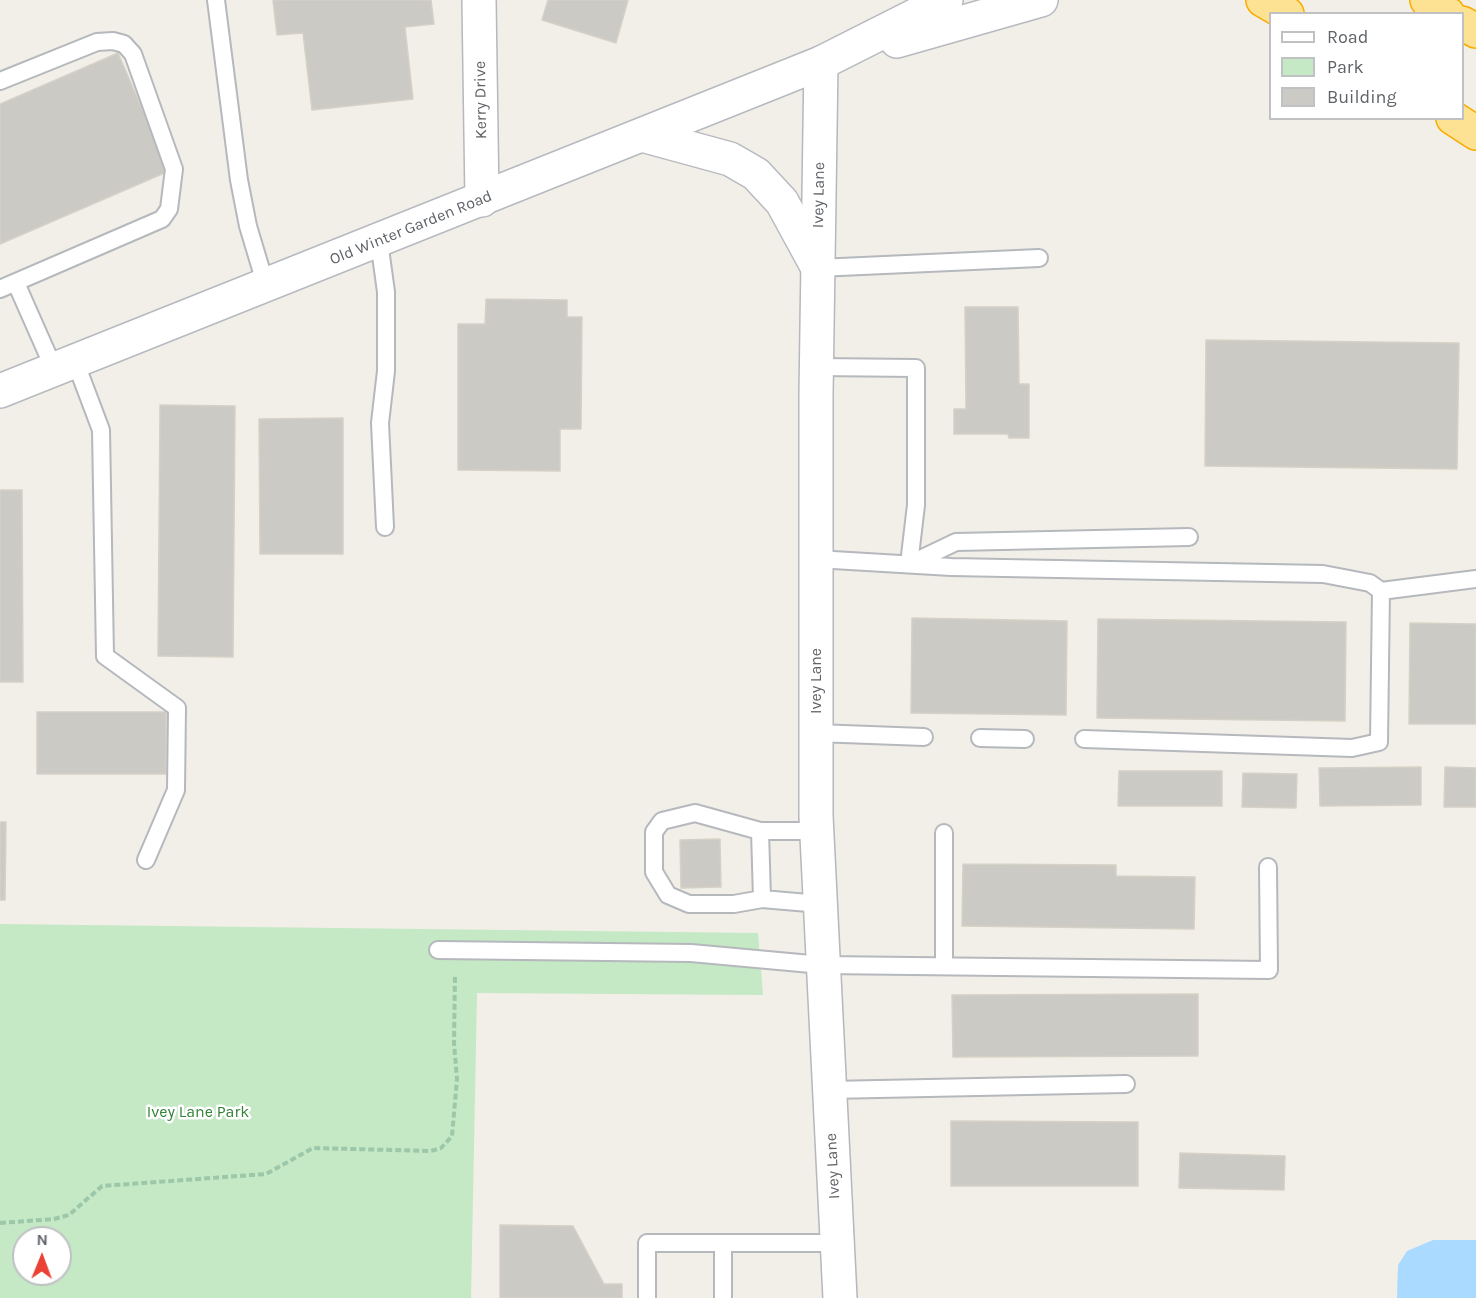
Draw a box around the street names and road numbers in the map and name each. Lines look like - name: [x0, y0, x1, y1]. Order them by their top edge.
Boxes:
- street label: Kerry Drive: [471, 61, 491, 139]
- street label: Ivey Lane: [809, 162, 829, 228]
- street label: Old Winter Garden Road: [327, 187, 495, 269]
- street label: Ivey Lane: [806, 648, 826, 714]
- street label: Ivey Lane: [822, 1132, 844, 1200]

